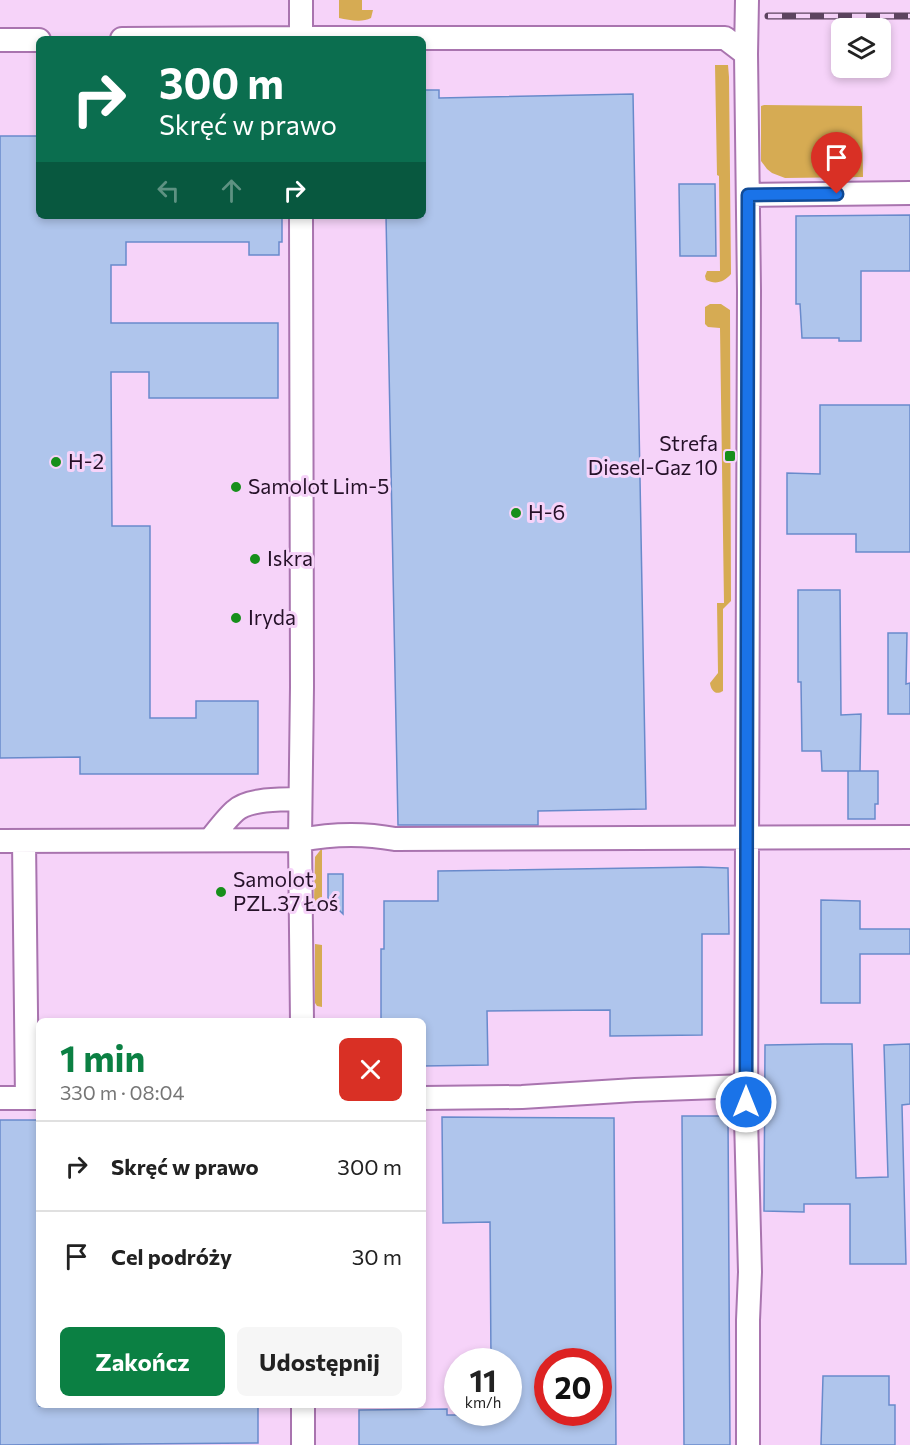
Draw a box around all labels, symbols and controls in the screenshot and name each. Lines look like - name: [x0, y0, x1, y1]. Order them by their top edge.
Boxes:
- map controls: [831, 18, 891, 78]
- button: layers: [831, 18, 891, 78]
- text: 300 m: [159, 56, 284, 108]
- icon: right: [60, 60, 138, 138]
- text: Skręć w prawo: [159, 108, 337, 141]
- pin: [811, 132, 862, 194]
- icon: arrive: [820, 141, 853, 174]
- icon: left: [152, 174, 185, 207]
- icon: ahead: [215, 174, 248, 207]
- icon: right: [278, 174, 311, 207]
- place label: Strefa Diesel-Gaz 10: [588, 430, 718, 479]
- place label: H-2: [68, 448, 104, 473]
- marker: Strefa Diesel-Gaz 10: [723, 449, 737, 463]
- marker: H-2: [49, 455, 63, 469]
- place label: Samolot Lim-5: [248, 473, 389, 498]
- marker: Samolot Lim-5: [229, 480, 243, 494]
- place label: H-6: [528, 499, 565, 524]
- marker: H-6: [509, 506, 523, 520]
- place label: Iskra: [267, 545, 313, 570]
- marker: Iskra: [248, 552, 262, 566]
- place label: Iryda: [248, 604, 296, 629]
- marker: Iryda: [229, 611, 243, 625]
- place label: Samolot PZL.37 Łoś: [233, 866, 338, 915]
- marker: Samolot PZL.37 Łoś: [214, 885, 228, 899]
- text: 1 min: [60, 1035, 145, 1079]
- button: close: [339, 1038, 402, 1101]
- position arrow: [714, 1070, 778, 1134]
- text: 330 m · 08:04: [60, 1080, 184, 1104]
- icon: right: [60, 1150, 93, 1183]
- text: Skręć w prawo: [111, 1153, 259, 1180]
- text: 300 m: [337, 1153, 402, 1180]
- icon: arrive: [60, 1240, 93, 1273]
- text: Cel podróży: [111, 1243, 232, 1270]
- text: 30 m: [352, 1243, 402, 1270]
- button: Zakończ: [60, 1327, 225, 1396]
- button: Udostępnij: [237, 1327, 402, 1396]
- speed limit sign: 20: [534, 1348, 612, 1426]
- text: 11: [469, 1361, 497, 1398]
- text: km/h: [465, 1393, 501, 1411]

